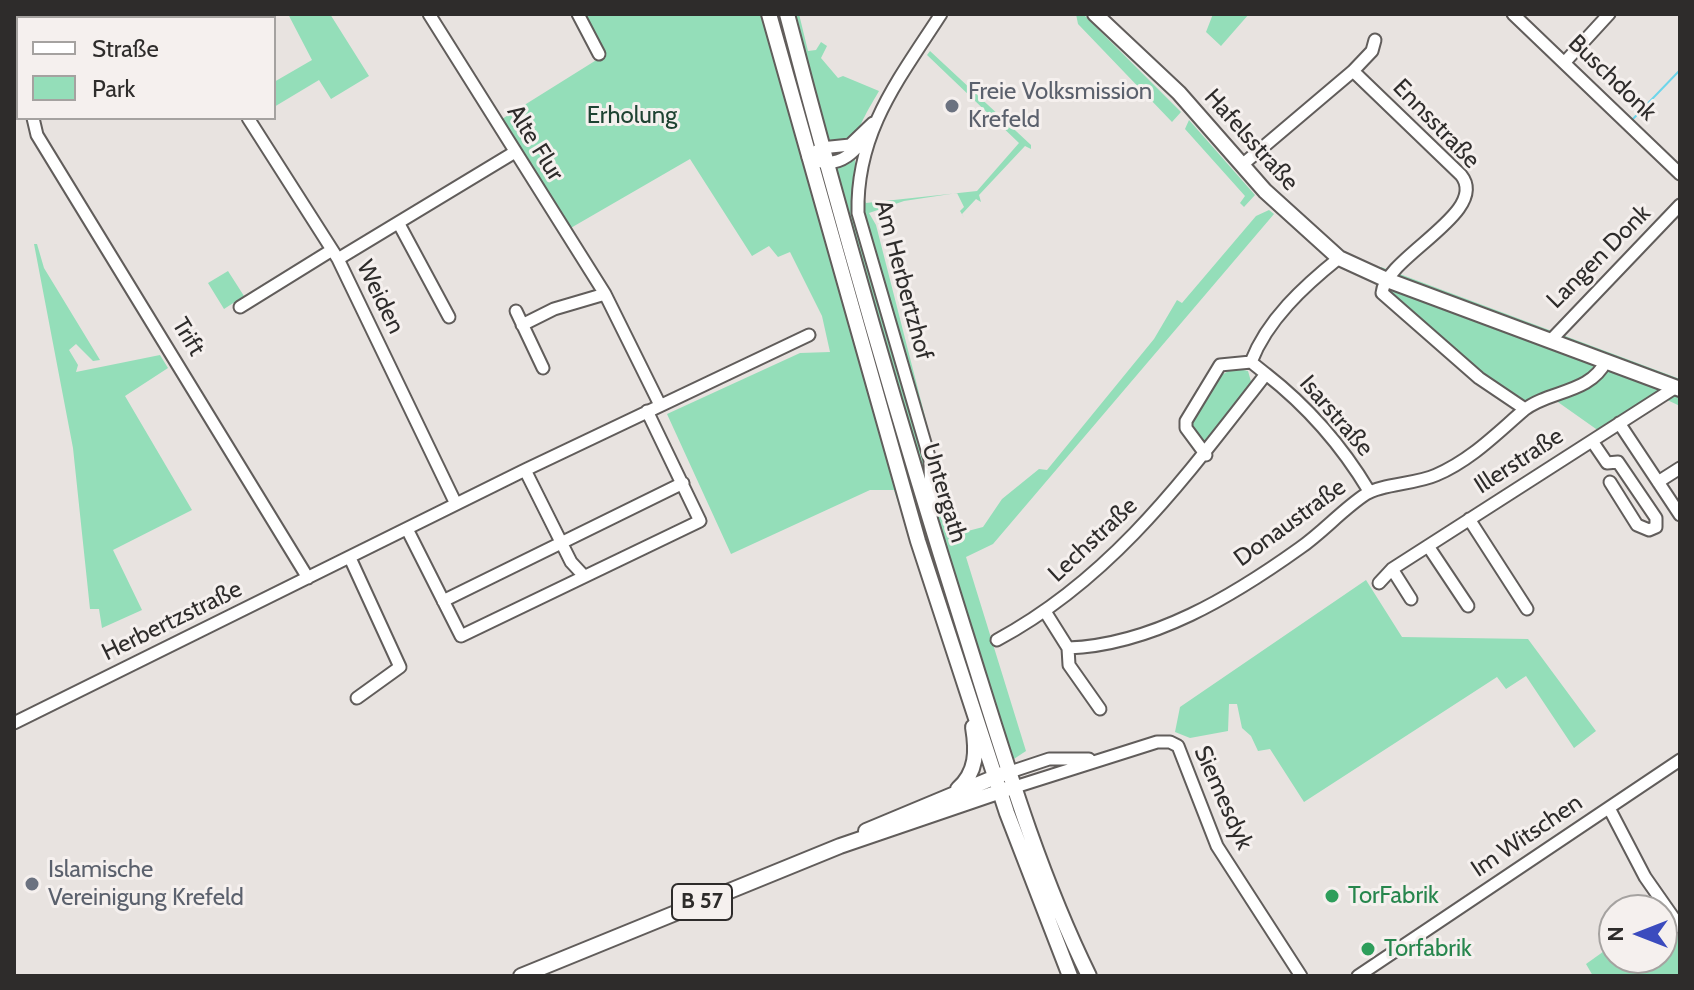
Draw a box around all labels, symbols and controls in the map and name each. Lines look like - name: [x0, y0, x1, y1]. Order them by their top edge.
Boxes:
- legend: [16, 16, 276, 120]
- street label: Buschdonk: [1562, 29, 1662, 127]
- text: Straße: [92, 34, 159, 63]
- street label: Ennsstraße: [1386, 73, 1486, 175]
- text: Park: [92, 74, 135, 103]
- place label: Freie Volksmission Krefeld: [968, 78, 1152, 134]
- street label: Hafelsstraße: [1198, 83, 1304, 197]
- marker: Freie Volksmission Krefeld: [943, 97, 961, 115]
- street label: Alte Flur: [500, 100, 570, 186]
- park label: Erholung: [587, 102, 677, 130]
- street label: Am Herbertzhof: [868, 197, 938, 363]
- street label: Langen Donk: [1541, 199, 1657, 315]
- street label: Weiden: [350, 256, 410, 338]
- street label: Trift: [166, 313, 210, 361]
- street label: Isarstraße: [1293, 370, 1379, 462]
- street label: Illerstraße: [1469, 422, 1569, 500]
- street label: Untergath: [915, 440, 973, 546]
- street label: Donaustraße: [1229, 473, 1351, 573]
- street label: Lechstraße: [1043, 492, 1143, 588]
- street label: Herbertzstraße: [97, 575, 247, 667]
- street label: Siemesdyk: [1187, 742, 1259, 854]
- street label: Im Witschen: [1466, 788, 1588, 884]
- place label: Islamische Vereinigung Krefeld: [48, 856, 244, 912]
- marker: Islamische Vereinigung Krefeld: [23, 875, 41, 893]
- place label: TorFabrik: [1348, 882, 1439, 910]
- road number: B 57: [672, 884, 732, 920]
- marker: TorFabrik: [1323, 887, 1341, 905]
- north arrow: [1598, 894, 1678, 974]
- text: N: [1602, 926, 1629, 942]
- place label: Torfabrik: [1384, 935, 1472, 963]
- marker: Torfabrik: [1359, 940, 1377, 958]

